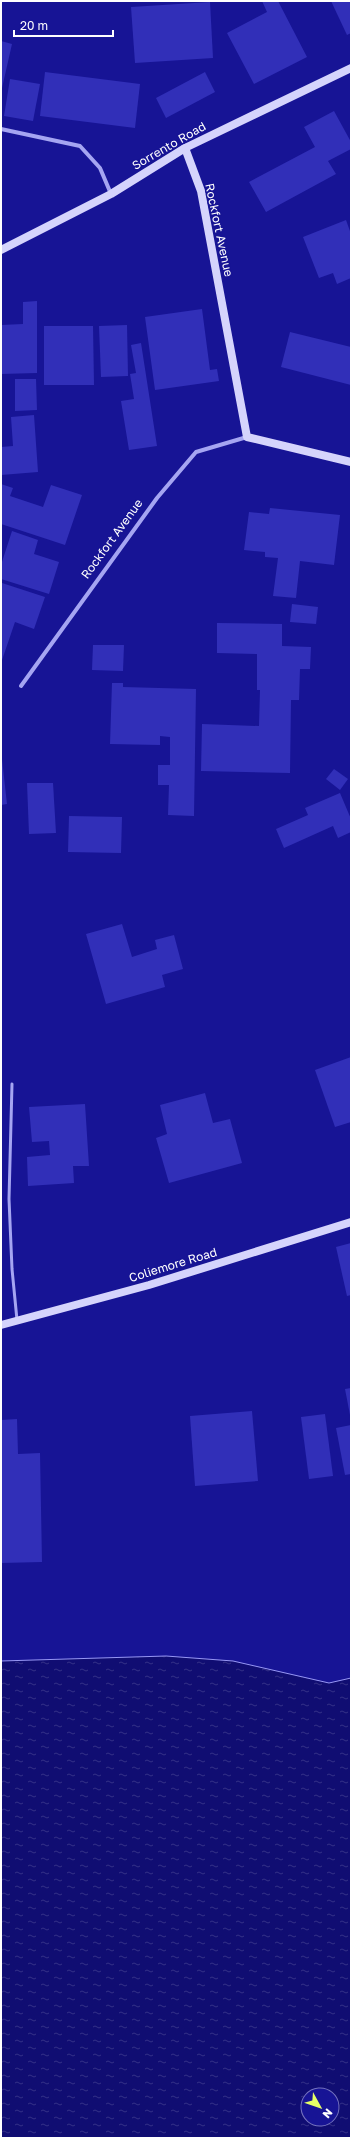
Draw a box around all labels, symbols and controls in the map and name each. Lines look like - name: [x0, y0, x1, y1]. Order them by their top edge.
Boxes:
- scale bar: [14, 12, 113, 38]
- text: 20 m: [20, 18, 48, 33]
- street label: Sorrento Road: [129, 118, 208, 173]
- street label: Rockfort Avenue: [202, 182, 237, 278]
- street label: Rockfort Avenue: [78, 496, 146, 582]
- street label: Coliemore Road: [127, 1244, 219, 1285]
- north arrow: [300, 2087, 340, 2127]
- text: N: [320, 2106, 336, 2121]

